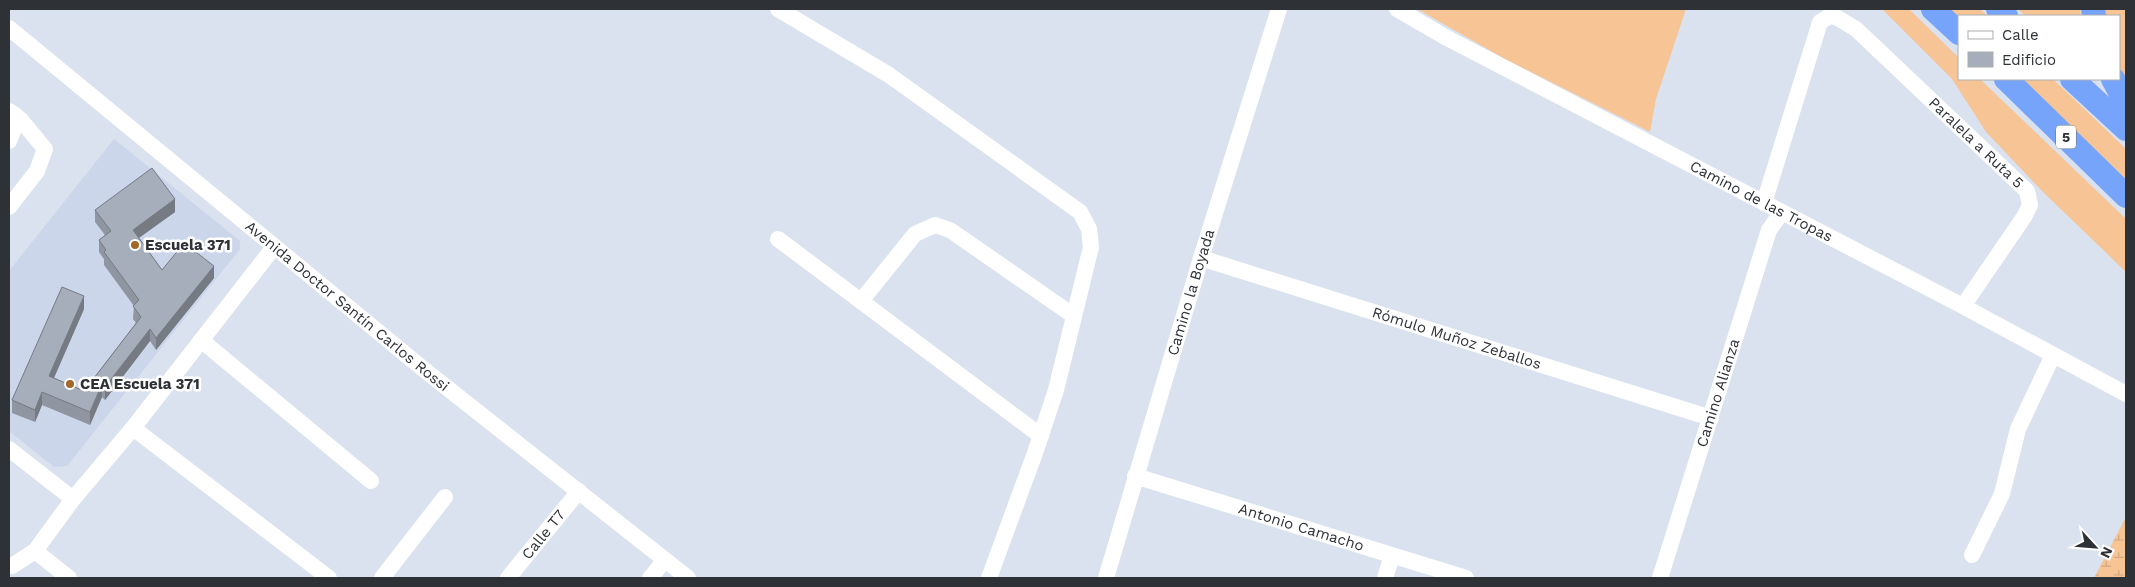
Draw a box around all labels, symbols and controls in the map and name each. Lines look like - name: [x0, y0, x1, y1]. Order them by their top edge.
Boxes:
- legend: [1958, 15, 2120, 80]
- text: Calle: [2002, 26, 2039, 44]
- text: Edificio: [2002, 51, 2056, 69]
- street label: Paralela a Ruta 5: [1925, 94, 2027, 192]
- road number: 5: [2056, 125, 2076, 148]
- street label: Camino de las Tropas: [1687, 157, 1836, 246]
- street label: Avenida Doctor Santín Carlos Rossi: [242, 217, 453, 395]
- street label: Camino la Boyada: [1164, 227, 1219, 358]
- place label: Escuela 371: [145, 236, 231, 254]
- marker: Escuela 371: [129, 239, 141, 251]
- street label: Rómulo Muñoz Zeballos: [1370, 303, 1544, 373]
- street label: Camino Alianza: [1693, 336, 1744, 449]
- place label: CEA Escuela 371: [80, 375, 200, 393]
- marker: CEA Escuela 371: [64, 378, 76, 390]
- street label: Antonio Camacho: [1236, 499, 1366, 555]
- street label: Calle T7: [518, 506, 569, 563]
- north arrow: [2070, 522, 2120, 572]
- text: N: [2097, 545, 2116, 561]

